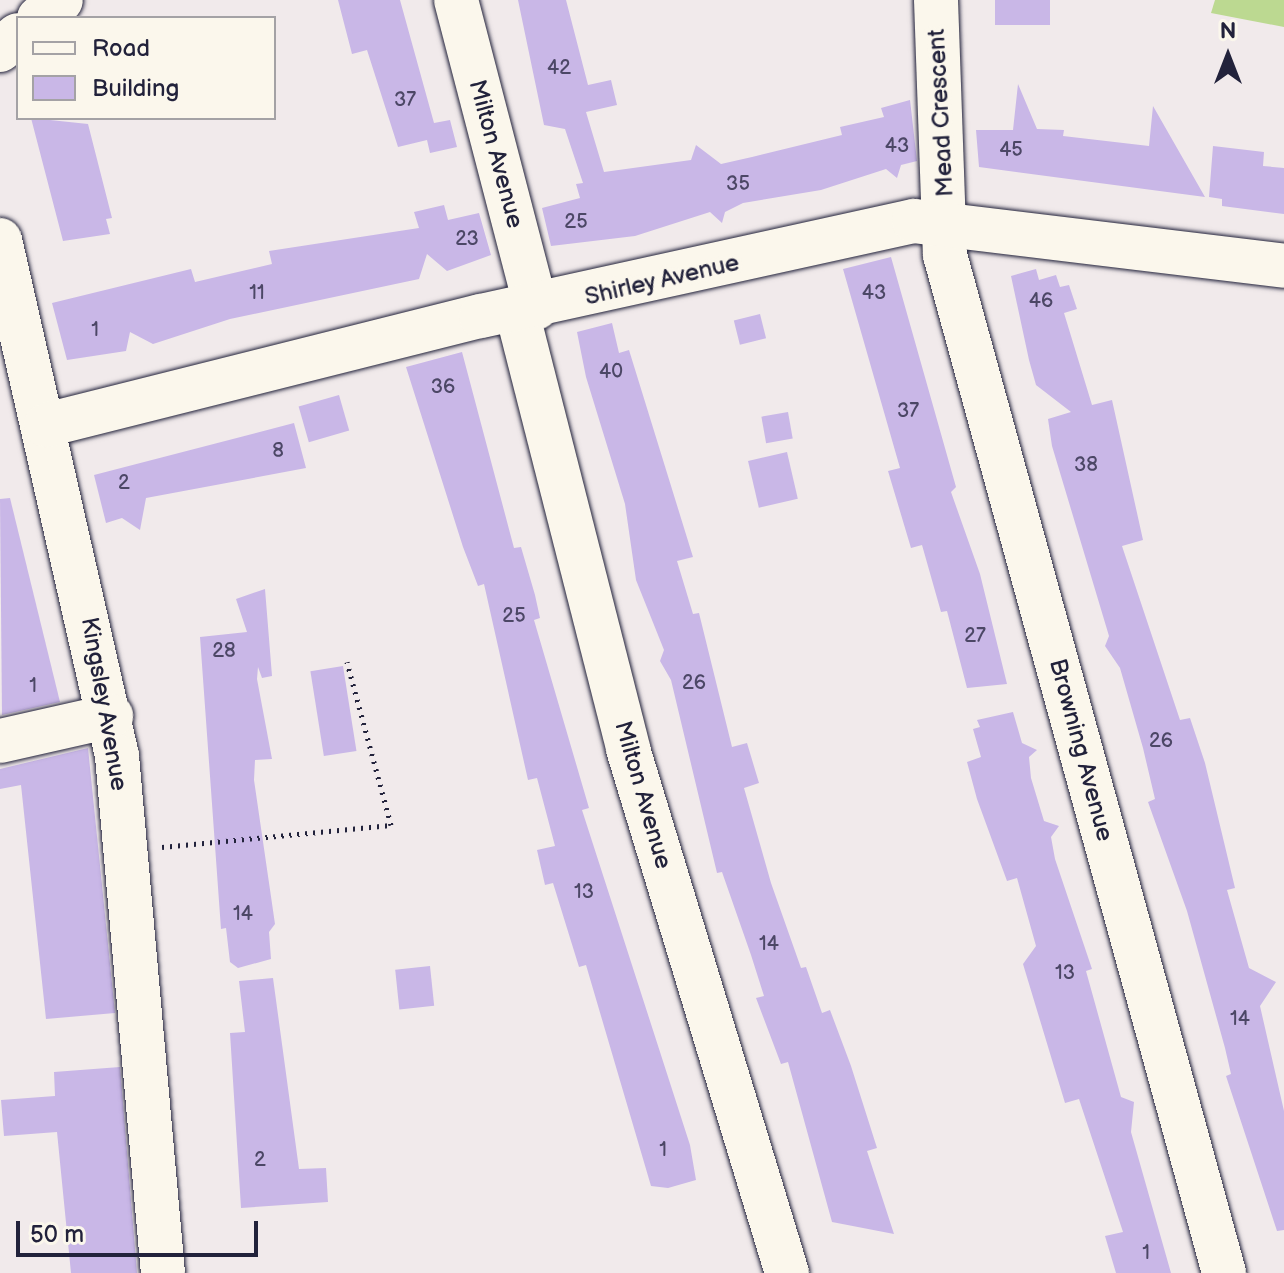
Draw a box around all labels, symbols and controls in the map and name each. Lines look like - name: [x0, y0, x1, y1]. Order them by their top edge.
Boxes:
- legend: [16, 16, 276, 120]
- north arrow: [1188, 16, 1268, 96]
- text: N: [1220, 18, 1236, 45]
- street label: Mead Crescent: [922, 28, 960, 198]
- text: Road: [92, 34, 150, 63]
- house number: 42: [547, 56, 571, 80]
- text: Building: [92, 74, 179, 103]
- street label: Milton Avenue: [462, 77, 530, 231]
- house number: 37: [394, 88, 416, 112]
- house number: 43: [885, 134, 909, 158]
- house number: 45: [999, 138, 1023, 162]
- house number: 35: [726, 172, 750, 196]
- house number: 25: [564, 210, 588, 234]
- house number: 23: [455, 227, 479, 251]
- street label: Shirley Avenue: [581, 248, 743, 312]
- house number: 11: [249, 281, 265, 305]
- house number: 43: [862, 281, 886, 305]
- house number: 46: [1029, 289, 1053, 313]
- house number: 1: [91, 318, 99, 342]
- house number: 40: [599, 360, 623, 384]
- house number: 36: [431, 375, 455, 399]
- house number: 37: [897, 399, 919, 423]
- house number: 8: [272, 439, 284, 463]
- house number: 38: [1074, 453, 1098, 477]
- house number: 2: [118, 471, 130, 495]
- house number: 25: [502, 604, 526, 628]
- street label: Kingsley Avenue: [74, 614, 134, 794]
- house number: 27: [964, 624, 986, 648]
- house number: 28: [212, 639, 236, 663]
- street label: Browning Avenue: [1043, 656, 1119, 844]
- house number: 26: [682, 671, 706, 695]
- house number: 1: [29, 674, 37, 698]
- street label: Milton Avenue: [608, 718, 678, 872]
- house number: 26: [1149, 729, 1173, 753]
- house number: 13: [574, 880, 594, 904]
- house number: 14: [233, 902, 253, 926]
- house number: 14: [759, 932, 779, 956]
- house number: 13: [1055, 961, 1075, 985]
- house number: 14: [1230, 1007, 1250, 1031]
- house number: 1: [659, 1138, 667, 1162]
- house number: 2: [254, 1148, 266, 1172]
- scale bar: [20, 1205, 262, 1255]
- text: 50 m: [30, 1220, 84, 1249]
- house number: 1: [1142, 1241, 1150, 1265]

